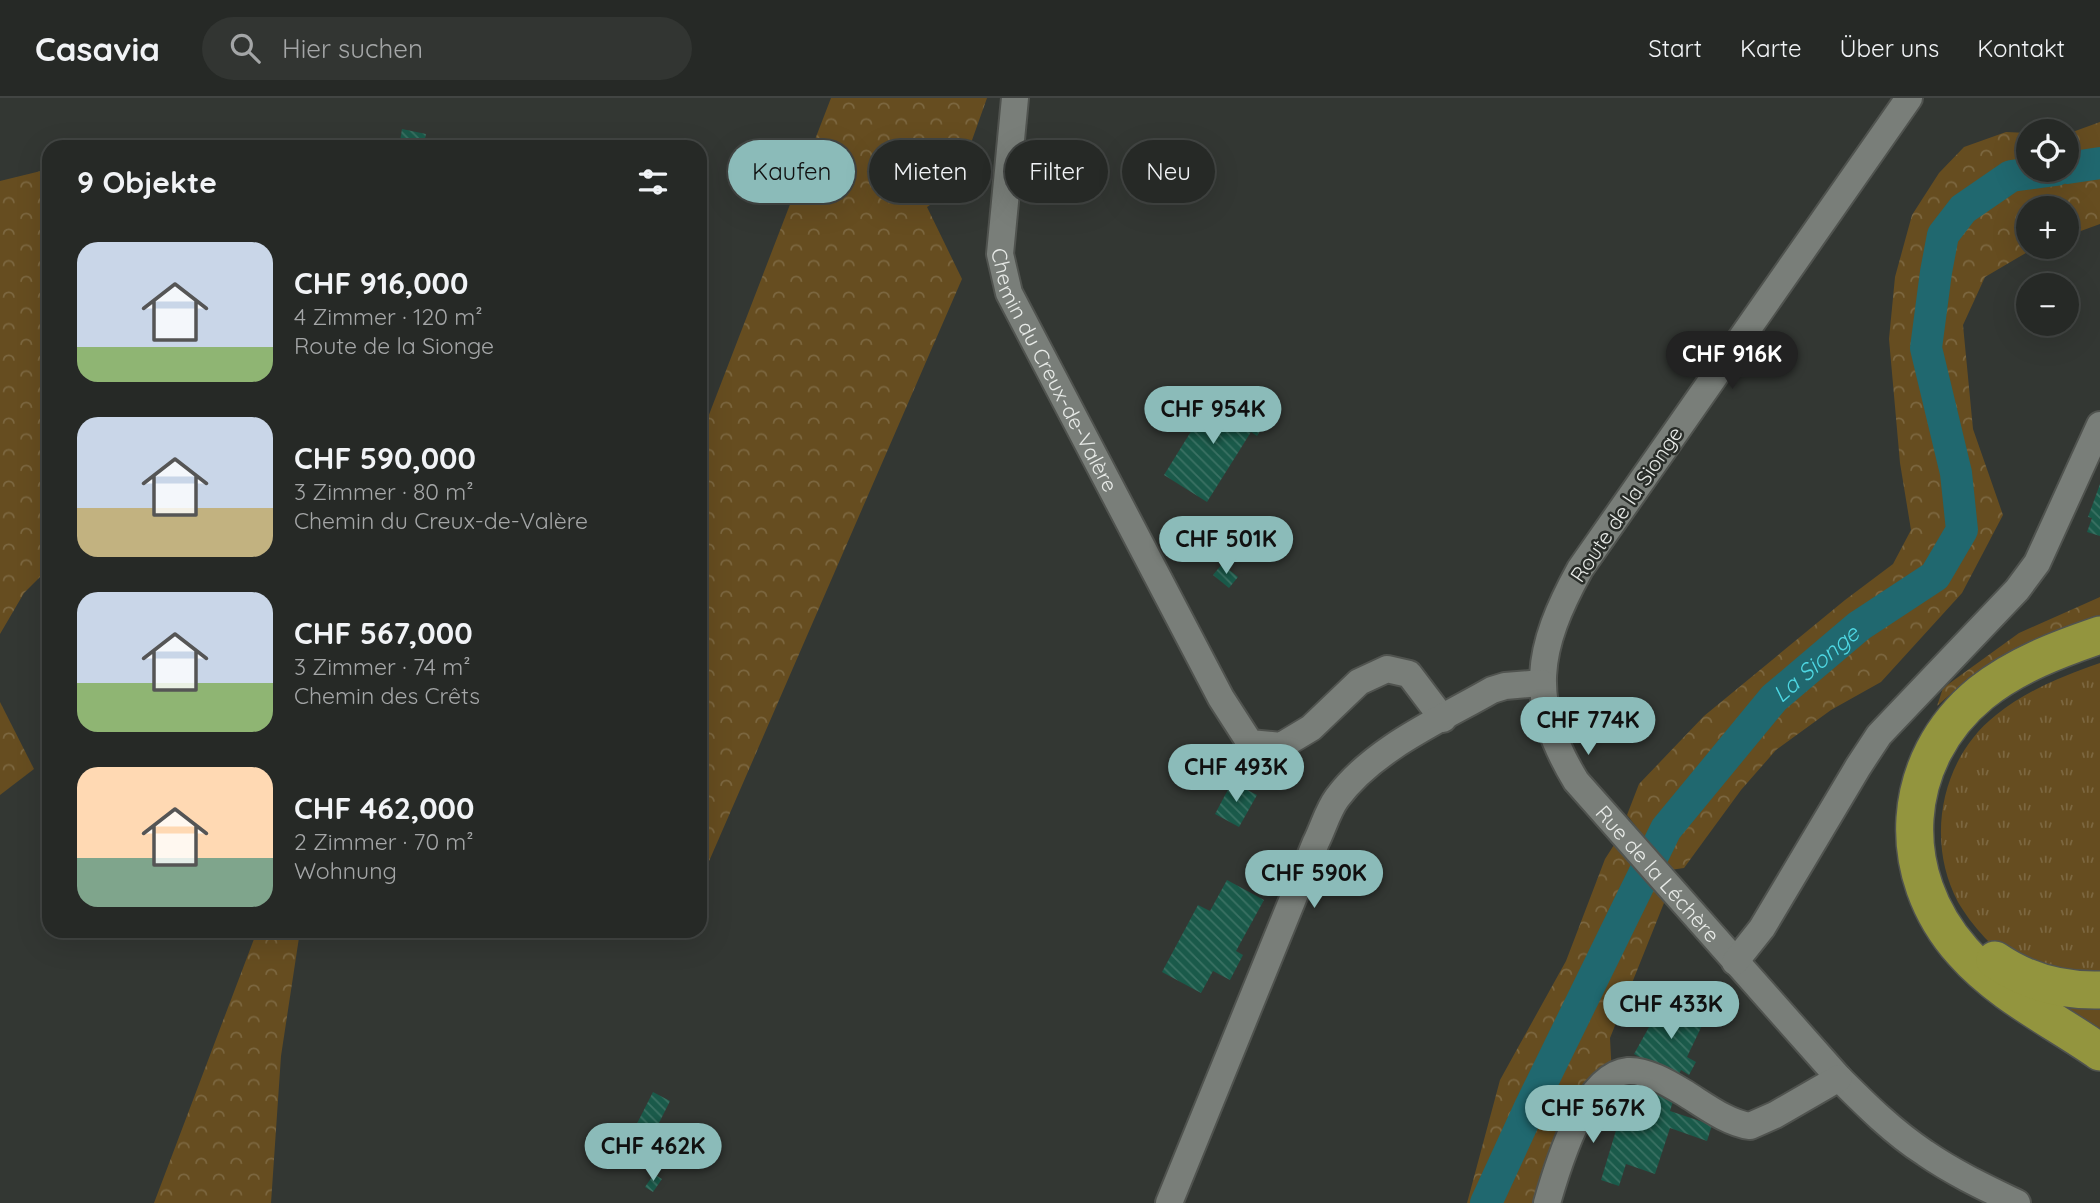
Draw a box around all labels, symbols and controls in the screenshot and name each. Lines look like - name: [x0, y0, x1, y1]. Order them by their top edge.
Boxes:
- search box: [202, 17, 692, 80]
- text: Casavia: [35, 28, 160, 69]
- icon: search: [226, 29, 264, 67]
- text: Hier suchen: [282, 32, 423, 65]
- text: Start: [1648, 33, 1702, 63]
- text: Karte: [1740, 33, 1801, 63]
- text: Über uns: [1839, 33, 1939, 63]
- text: Kontakt: [1977, 33, 2065, 63]
- map controls: [2016, 119, 2079, 336]
- button: locate: [2016, 119, 2079, 182]
- chip: Kaufen: [728, 140, 855, 203]
- chip: Mieten: [869, 140, 991, 203]
- chip: Filter: [1005, 140, 1108, 203]
- chip: Neu: [1122, 140, 1215, 203]
- text: 9 Objekte: [77, 163, 217, 201]
- icon: filters: [634, 163, 672, 201]
- button: +: [2016, 196, 2079, 259]
- street label: Chemin du Creux-de-Valère: [986, 245, 1124, 496]
- text: CHF 916,000: [294, 264, 468, 302]
- icon: home: [133, 270, 217, 354]
- button: −: [2016, 273, 2079, 336]
- text: 4 Zimmer · 120 m²: [294, 302, 482, 331]
- text: Route de la Sionge: [294, 331, 494, 360]
- pin: CHF 916K: [1660, 331, 1804, 391]
- text: CHF 916K: [1682, 339, 1782, 368]
- pin: CHF 954K: [1141, 386, 1285, 446]
- text: CHF 954K: [1160, 394, 1266, 423]
- street label: Route de la Sionge: [1564, 421, 1688, 587]
- text: CHF 590,000: [294, 439, 476, 477]
- icon: home: [133, 445, 217, 529]
- text: 3 Zimmer · 80 m²: [294, 477, 474, 506]
- text: Chemin du Creux-de-Valère: [294, 506, 588, 535]
- pin: CHF 501K: [1154, 517, 1298, 576]
- text: CHF 501K: [1175, 524, 1277, 553]
- text: CHF 567,000: [294, 614, 473, 652]
- water label: La Sionge: [1766, 618, 1865, 708]
- icon: home: [133, 620, 217, 704]
- text: 3 Zimmer · 74 m²: [294, 652, 470, 681]
- text: Chemin des Crêts: [294, 681, 480, 710]
- pin: CHF 774K: [1516, 698, 1660, 757]
- text: CHF 774K: [1536, 705, 1640, 734]
- pin: CHF 493K: [1164, 744, 1308, 804]
- text: CHF 493K: [1184, 752, 1288, 781]
- text: CHF 462,000: [294, 789, 474, 827]
- icon: home: [133, 795, 217, 879]
- street label: Rue de la Léchère: [1590, 800, 1725, 947]
- text: 2 Zimmer · 70 m²: [294, 827, 474, 856]
- pin: CHF 590K: [1242, 850, 1386, 910]
- text: Wohnung: [294, 856, 397, 885]
- text: CHF 590K: [1261, 858, 1367, 887]
- pin: CHF 433K: [1599, 982, 1743, 1041]
- text: CHF 433K: [1619, 989, 1723, 1018]
- pin: CHF 567K: [1521, 1086, 1665, 1145]
- text: CHF 567K: [1541, 1093, 1645, 1122]
- pin: CHF 462K: [581, 1124, 725, 1183]
- text: CHF 462K: [601, 1131, 705, 1160]

